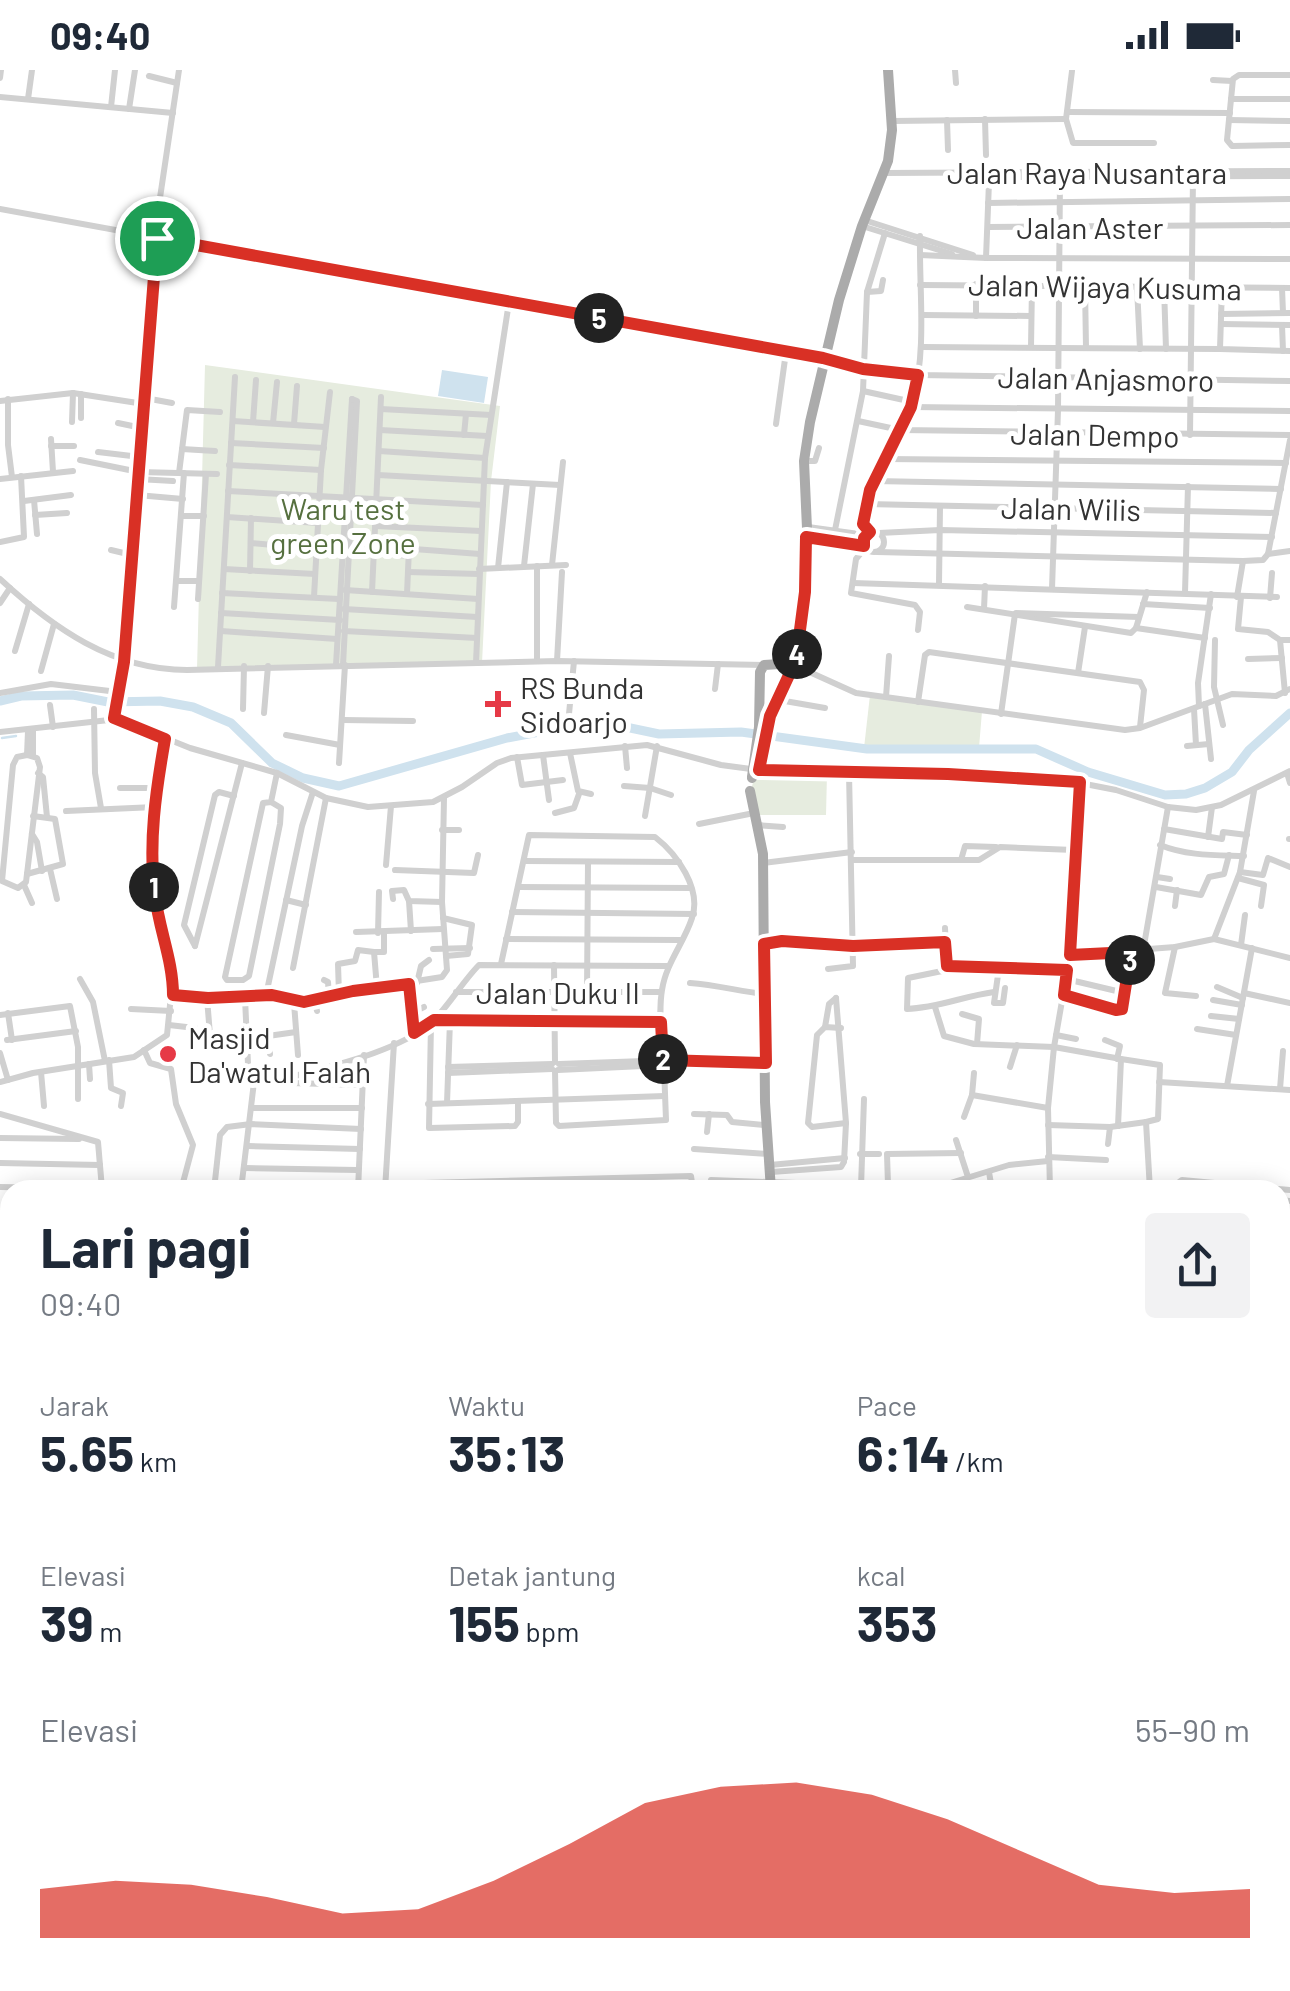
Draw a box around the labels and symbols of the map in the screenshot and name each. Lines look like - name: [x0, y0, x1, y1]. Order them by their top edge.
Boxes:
- street label: Jalan Raya Nusantara: [947, 154, 1227, 190]
- pin: [115, 196, 200, 281]
- street label: Jalan Aster: [1016, 209, 1164, 245]
- street label: Jalan Wijaya Kusuma: [968, 266, 1242, 306]
- pin: 5: [574, 293, 624, 343]
- street label: Jalan Anjasmoro: [997, 358, 1215, 398]
- street label: Jalan Dempo: [1010, 415, 1180, 453]
- street label: Jalan Wilis: [1001, 489, 1141, 527]
- park label: Waru test green Zone: [270, 490, 416, 560]
- pin: 4: [772, 629, 822, 679]
- place label: RS Bunda Sidoarjo: [520, 669, 644, 739]
- marker: RS Bunda Sidoarjo: [485, 691, 511, 717]
- pin: 1: [129, 862, 179, 912]
- pin: 3: [1105, 935, 1155, 985]
- street label: Jalan Duku II: [476, 974, 640, 1010]
- place label: Masjid Da'watul Falah: [188, 1019, 371, 1089]
- pin: 2: [638, 1034, 688, 1084]
- marker: Masjid Da'watul Falah: [157, 1043, 179, 1065]

